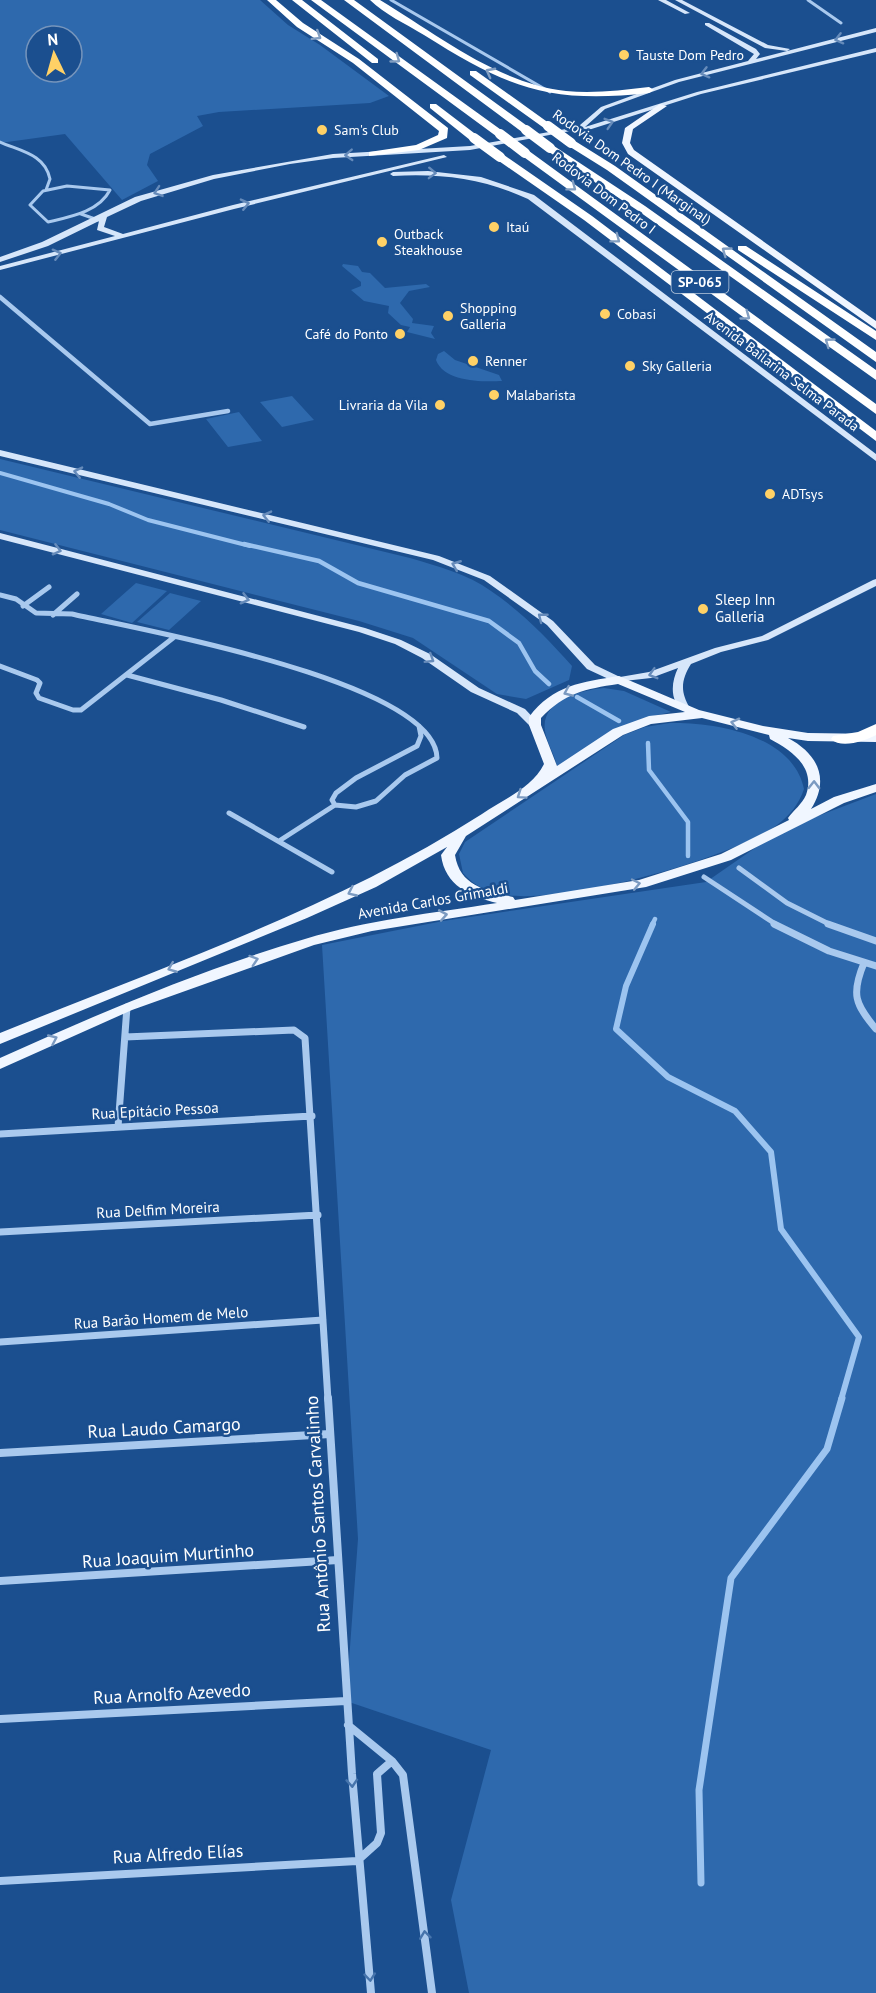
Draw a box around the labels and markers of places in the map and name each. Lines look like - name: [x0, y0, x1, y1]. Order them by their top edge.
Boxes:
- place label: Tauste Dom Pedro: [636, 46, 744, 64]
- marker: Tauste Dom Pedro: [617, 48, 631, 62]
- place label: Sam's Club: [334, 121, 399, 139]
- marker: Sam's Club: [315, 123, 329, 137]
- place label: Itaú: [506, 218, 529, 236]
- marker: Itaú: [487, 220, 501, 234]
- place label: Outback Steakhouse: [394, 225, 463, 259]
- marker: Outback Steakhouse: [375, 235, 389, 249]
- place label: Shopping Galleria: [460, 299, 517, 333]
- place label: Cobasi: [617, 305, 656, 323]
- marker: Cobasi: [598, 307, 612, 321]
- marker: Shopping Galleria: [441, 309, 455, 323]
- place label: Café do Ponto: [305, 325, 388, 343]
- marker: Café do Ponto: [393, 327, 407, 341]
- place label: Renner: [485, 352, 527, 370]
- marker: Renner: [466, 354, 480, 368]
- place label: Sky Galleria: [642, 357, 712, 375]
- marker: Sky Galleria: [623, 359, 637, 373]
- place label: Malabarista: [506, 386, 576, 404]
- marker: Malabarista: [487, 388, 501, 402]
- place label: Livraria da Vila: [339, 396, 428, 414]
- marker: Livraria da Vila: [433, 398, 447, 412]
- place label: ADTsys: [782, 485, 823, 503]
- marker: ADTsys: [763, 487, 777, 501]
- place label: Sleep Inn Galleria: [715, 590, 775, 626]
- marker: Sleep Inn Galleria: [696, 602, 710, 616]

